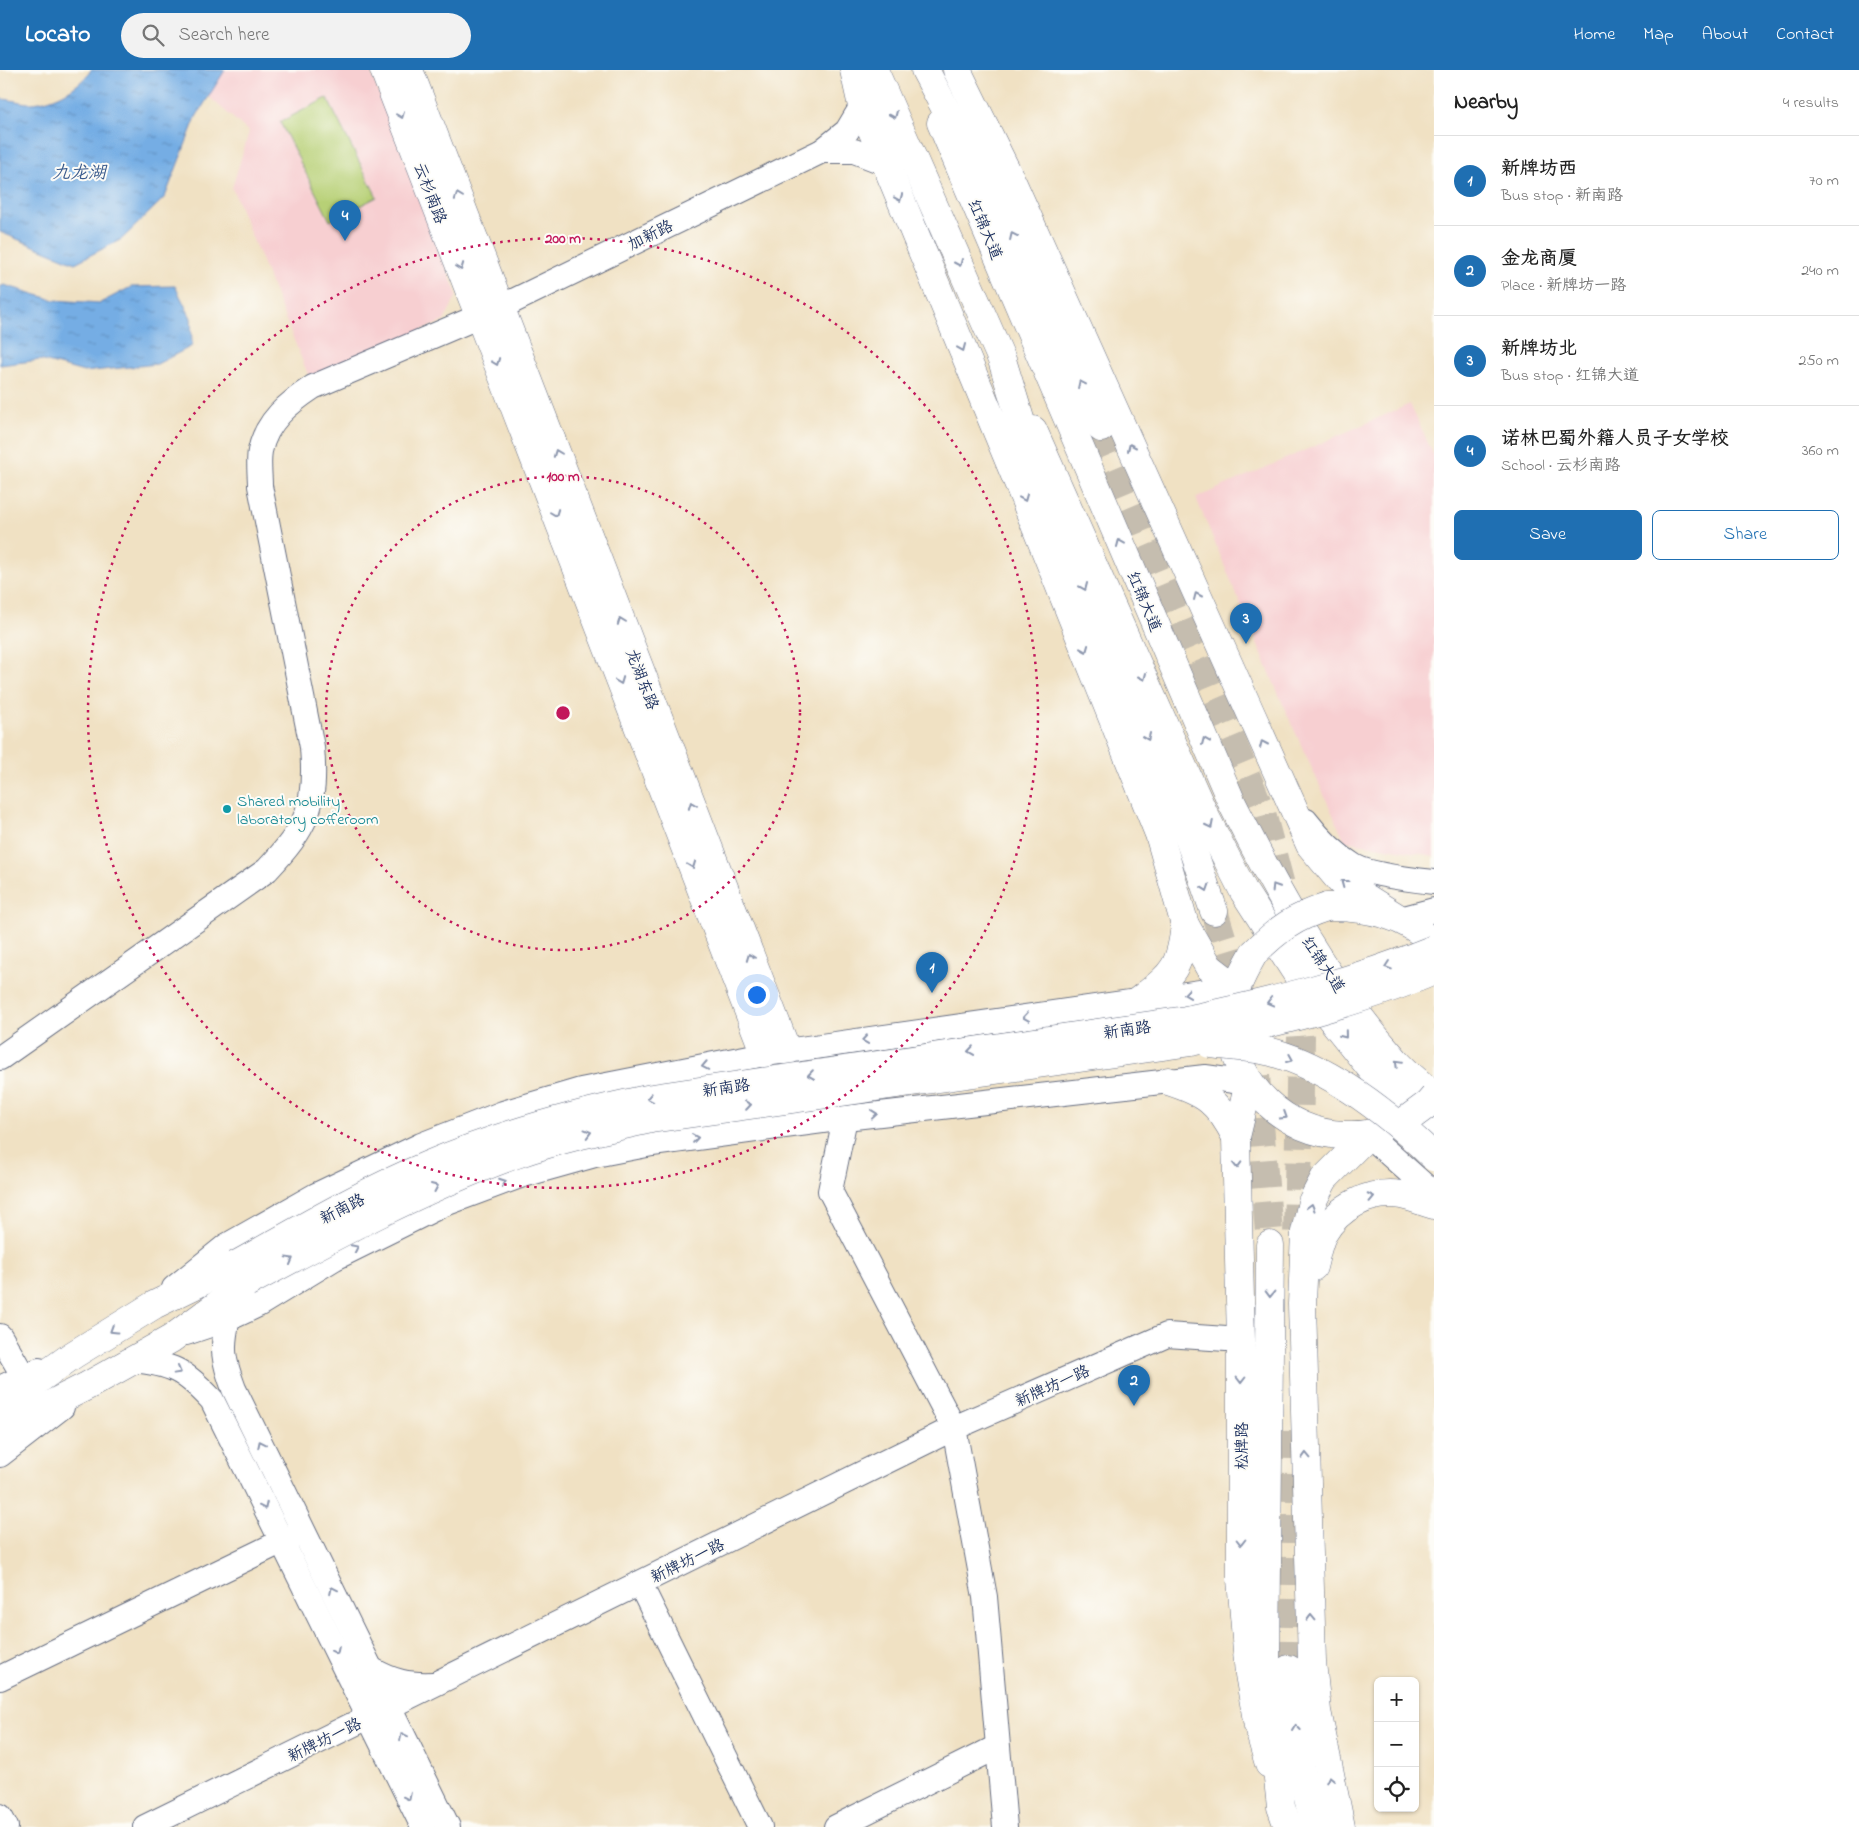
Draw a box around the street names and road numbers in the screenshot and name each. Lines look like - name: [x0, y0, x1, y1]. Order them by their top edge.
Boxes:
- street label: 云杉南路: [406, 160, 452, 228]
- street label: 红锦大道: [961, 196, 1008, 264]
- street label: 加新路: [624, 214, 678, 257]
- street label: 红锦大道: [1120, 568, 1167, 636]
- street label: 龙湖东路: [618, 646, 664, 714]
- street label: 红锦大道: [1294, 932, 1350, 998]
- street label: 新南路: [1102, 1016, 1153, 1046]
- street label: 新南路: [701, 1074, 752, 1104]
- street label: 新南路: [316, 1188, 370, 1231]
- street label: 新牌坊一路: [1011, 1360, 1094, 1414]
- street label: 松牌路: [1231, 1422, 1255, 1470]
- street label: 新牌坊一路: [647, 1533, 729, 1590]
- street label: 新牌坊一路: [284, 1712, 366, 1769]

